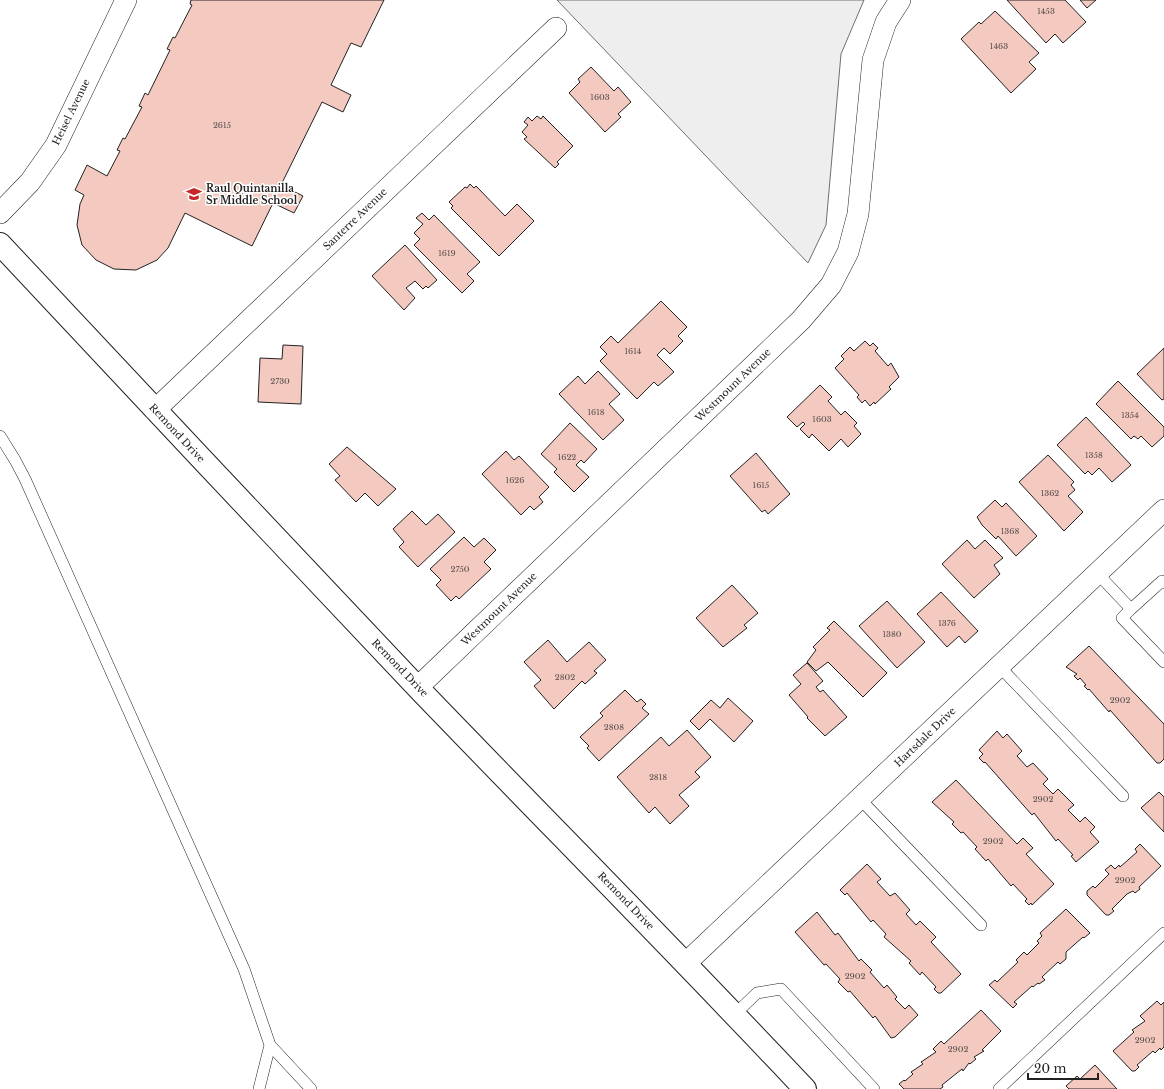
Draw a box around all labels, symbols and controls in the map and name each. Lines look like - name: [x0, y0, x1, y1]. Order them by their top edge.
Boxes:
- house number: 1453: [1037, 6, 1055, 16]
- house number: 1463: [990, 41, 1008, 51]
- street label: Heisel Avenue: [49, 76, 93, 147]
- house number: 1603: [590, 92, 610, 102]
- house number: 2615: [213, 120, 232, 130]
- place label: Raul Quintanilla Sr Middle School: [206, 182, 298, 207]
- school or university icon: Raul Quintanilla Sr Middle School: [185, 185, 203, 203]
- street label: Santerre Avenue: [320, 185, 390, 253]
- house number: 1619: [438, 248, 456, 258]
- street label: Westmount Avenue: [692, 345, 774, 425]
- house number: 1614: [625, 346, 642, 356]
- house number: 2730: [270, 376, 290, 386]
- street label: Remond Drive: [146, 401, 208, 465]
- house number: 1618: [587, 407, 605, 417]
- house number: 1354: [1121, 410, 1139, 420]
- house number: 1603: [812, 414, 832, 424]
- house number: 1358: [1085, 450, 1103, 460]
- house number: 1622: [558, 452, 576, 462]
- house number: 1626: [506, 475, 524, 485]
- house number: 1615: [753, 480, 770, 490]
- house number: 1362: [1041, 488, 1059, 498]
- house number: 1368: [1001, 526, 1019, 536]
- house number: 2750: [450, 564, 470, 574]
- street label: Westmount Avenue: [458, 569, 540, 649]
- house number: 1376: [938, 618, 956, 628]
- house number: 1380: [882, 629, 902, 639]
- street label: Remond Drive: [369, 636, 431, 700]
- house number: 2802: [555, 672, 575, 682]
- house number: 2902: [1110, 695, 1130, 705]
- street label: Hartsdale Drive: [891, 704, 959, 770]
- house number: 2808: [604, 722, 624, 732]
- house number: 2818: [649, 772, 667, 782]
- house number: 2902: [1033, 794, 1053, 804]
- house number: 2902: [983, 836, 1003, 846]
- street label: Remond Drive: [595, 869, 657, 933]
- house number: 2902: [1115, 875, 1135, 885]
- house number: 2902: [845, 971, 865, 981]
- house number: 2902: [1135, 1035, 1155, 1045]
- house number: 2902: [948, 1044, 968, 1054]
- scale bar: [1028, 1055, 1098, 1081]
- text: 20 m: [1034, 1061, 1066, 1076]

